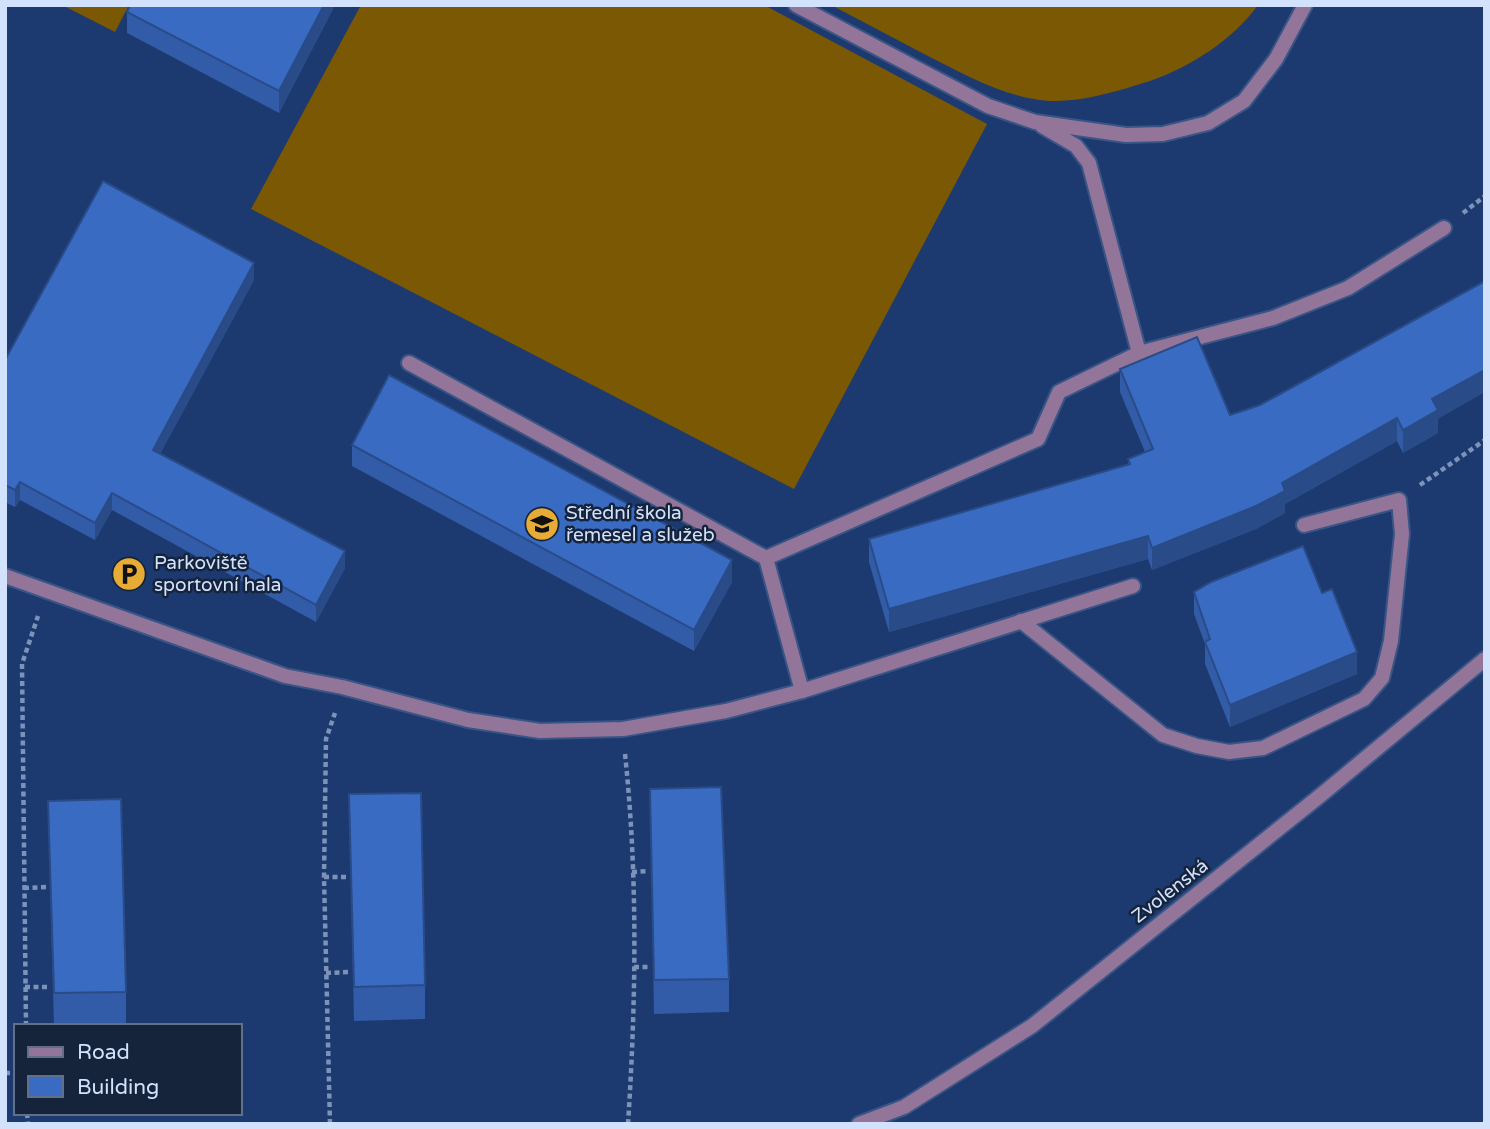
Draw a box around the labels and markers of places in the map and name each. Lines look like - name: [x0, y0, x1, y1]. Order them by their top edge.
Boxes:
- place label: Střední škola řemesel a služeb: [566, 502, 715, 546]
- school or university icon: Střední škola řemesel a služeb: [523, 505, 561, 543]
- place label: Parkoviště sportovní hala: [154, 552, 281, 596]
- parking icon: Parkoviště sportovní hala: [110, 555, 148, 593]

